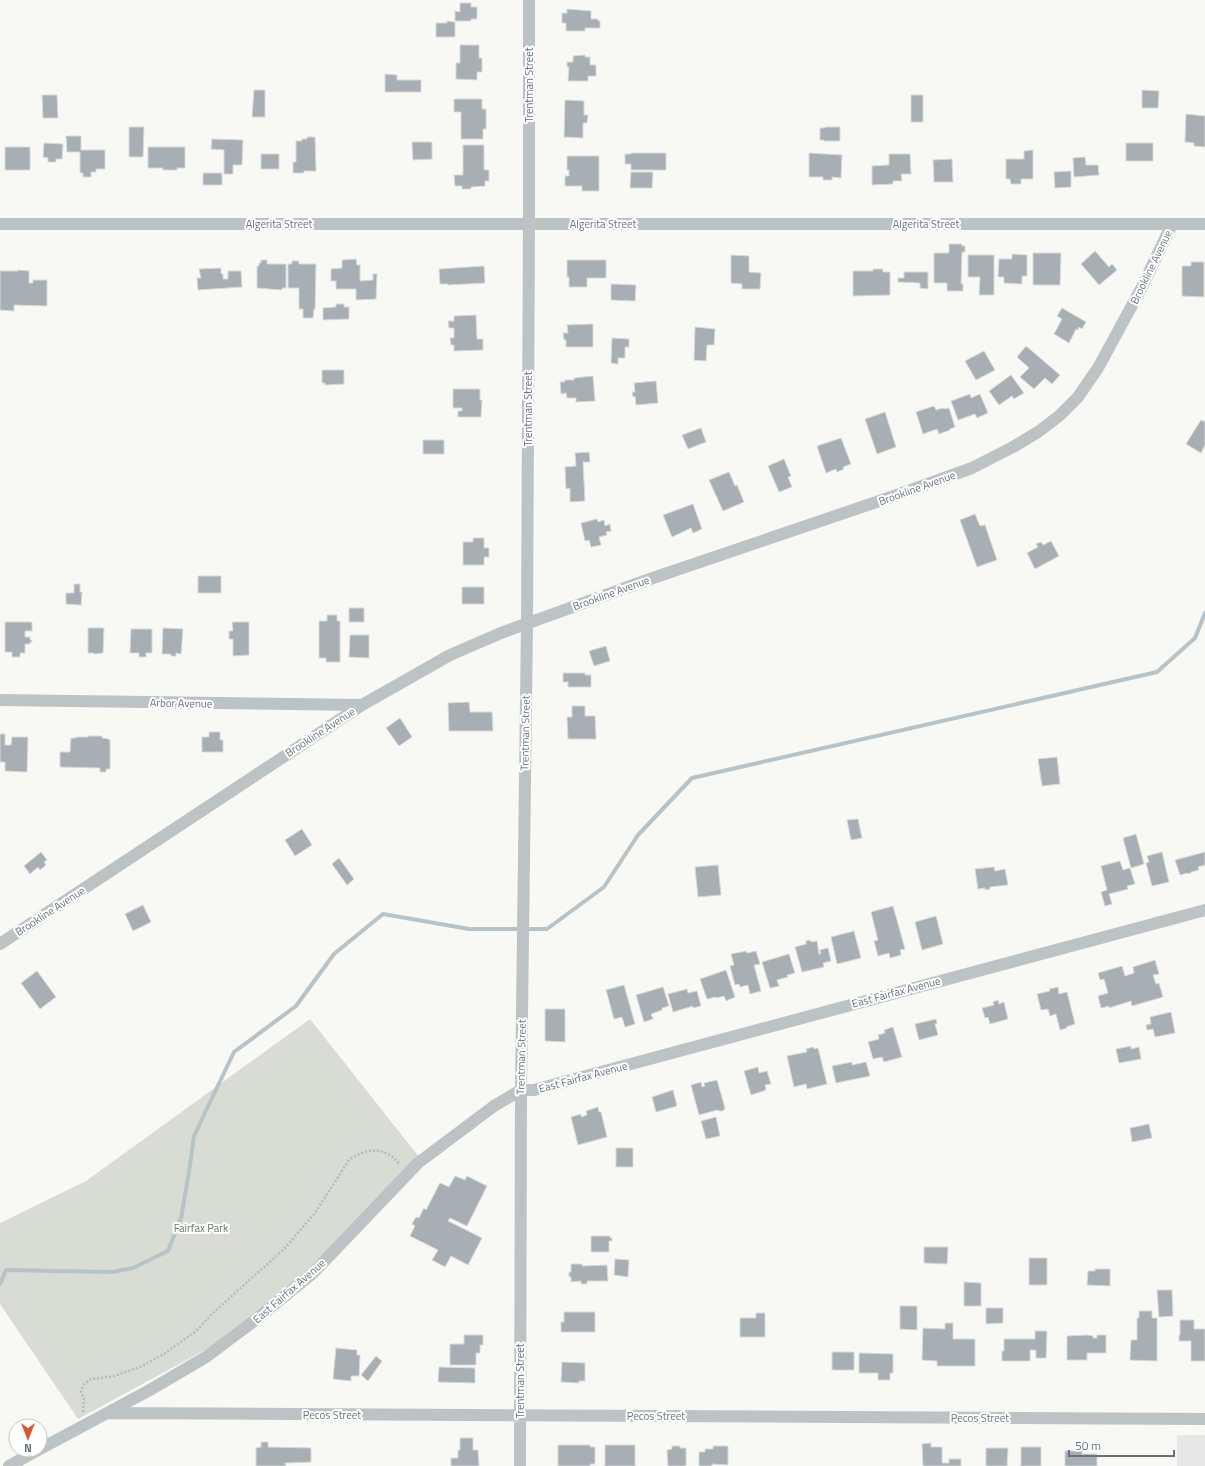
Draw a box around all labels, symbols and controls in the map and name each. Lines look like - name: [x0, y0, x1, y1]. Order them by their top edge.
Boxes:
- street label: Trentman Street: [521, 47, 537, 123]
- street label: Algerita Street: [246, 216, 312, 232]
- street label: Algerita Street: [570, 216, 636, 232]
- street label: Algerita Street: [893, 216, 959, 232]
- street label: Brookline Avenue: [1126, 227, 1176, 307]
- street label: Trentman Street: [520, 371, 536, 447]
- street label: Brookline Avenue: [876, 467, 958, 509]
- street label: Brookline Avenue: [570, 572, 652, 614]
- street label: Arbor Avenue: [150, 694, 213, 712]
- street label: Trentman Street: [516, 695, 534, 771]
- street label: Brookline Avenue: [282, 703, 359, 761]
- street label: Brookline Avenue: [12, 882, 89, 940]
- street label: East Fairfax Avenue: [850, 972, 942, 1012]
- street label: Trentman Street: [512, 1019, 530, 1095]
- street label: East Fairfax Avenue: [537, 1057, 629, 1097]
- park label: Fairfax Park: [174, 1220, 229, 1236]
- street label: East Fairfax Avenue: [249, 1255, 329, 1327]
- street label: Trentman Street: [512, 1343, 528, 1419]
- street label: Pecos Street: [303, 1407, 361, 1423]
- street label: Pecos Street: [627, 1408, 685, 1424]
- street label: Pecos Street: [951, 1410, 1009, 1426]
- north arrow: [8, 1418, 48, 1458]
- scale bar: [1069, 1432, 1174, 1458]
- text: 50 m: [1075, 1436, 1101, 1455]
- text: N: [24, 1440, 32, 1456]

